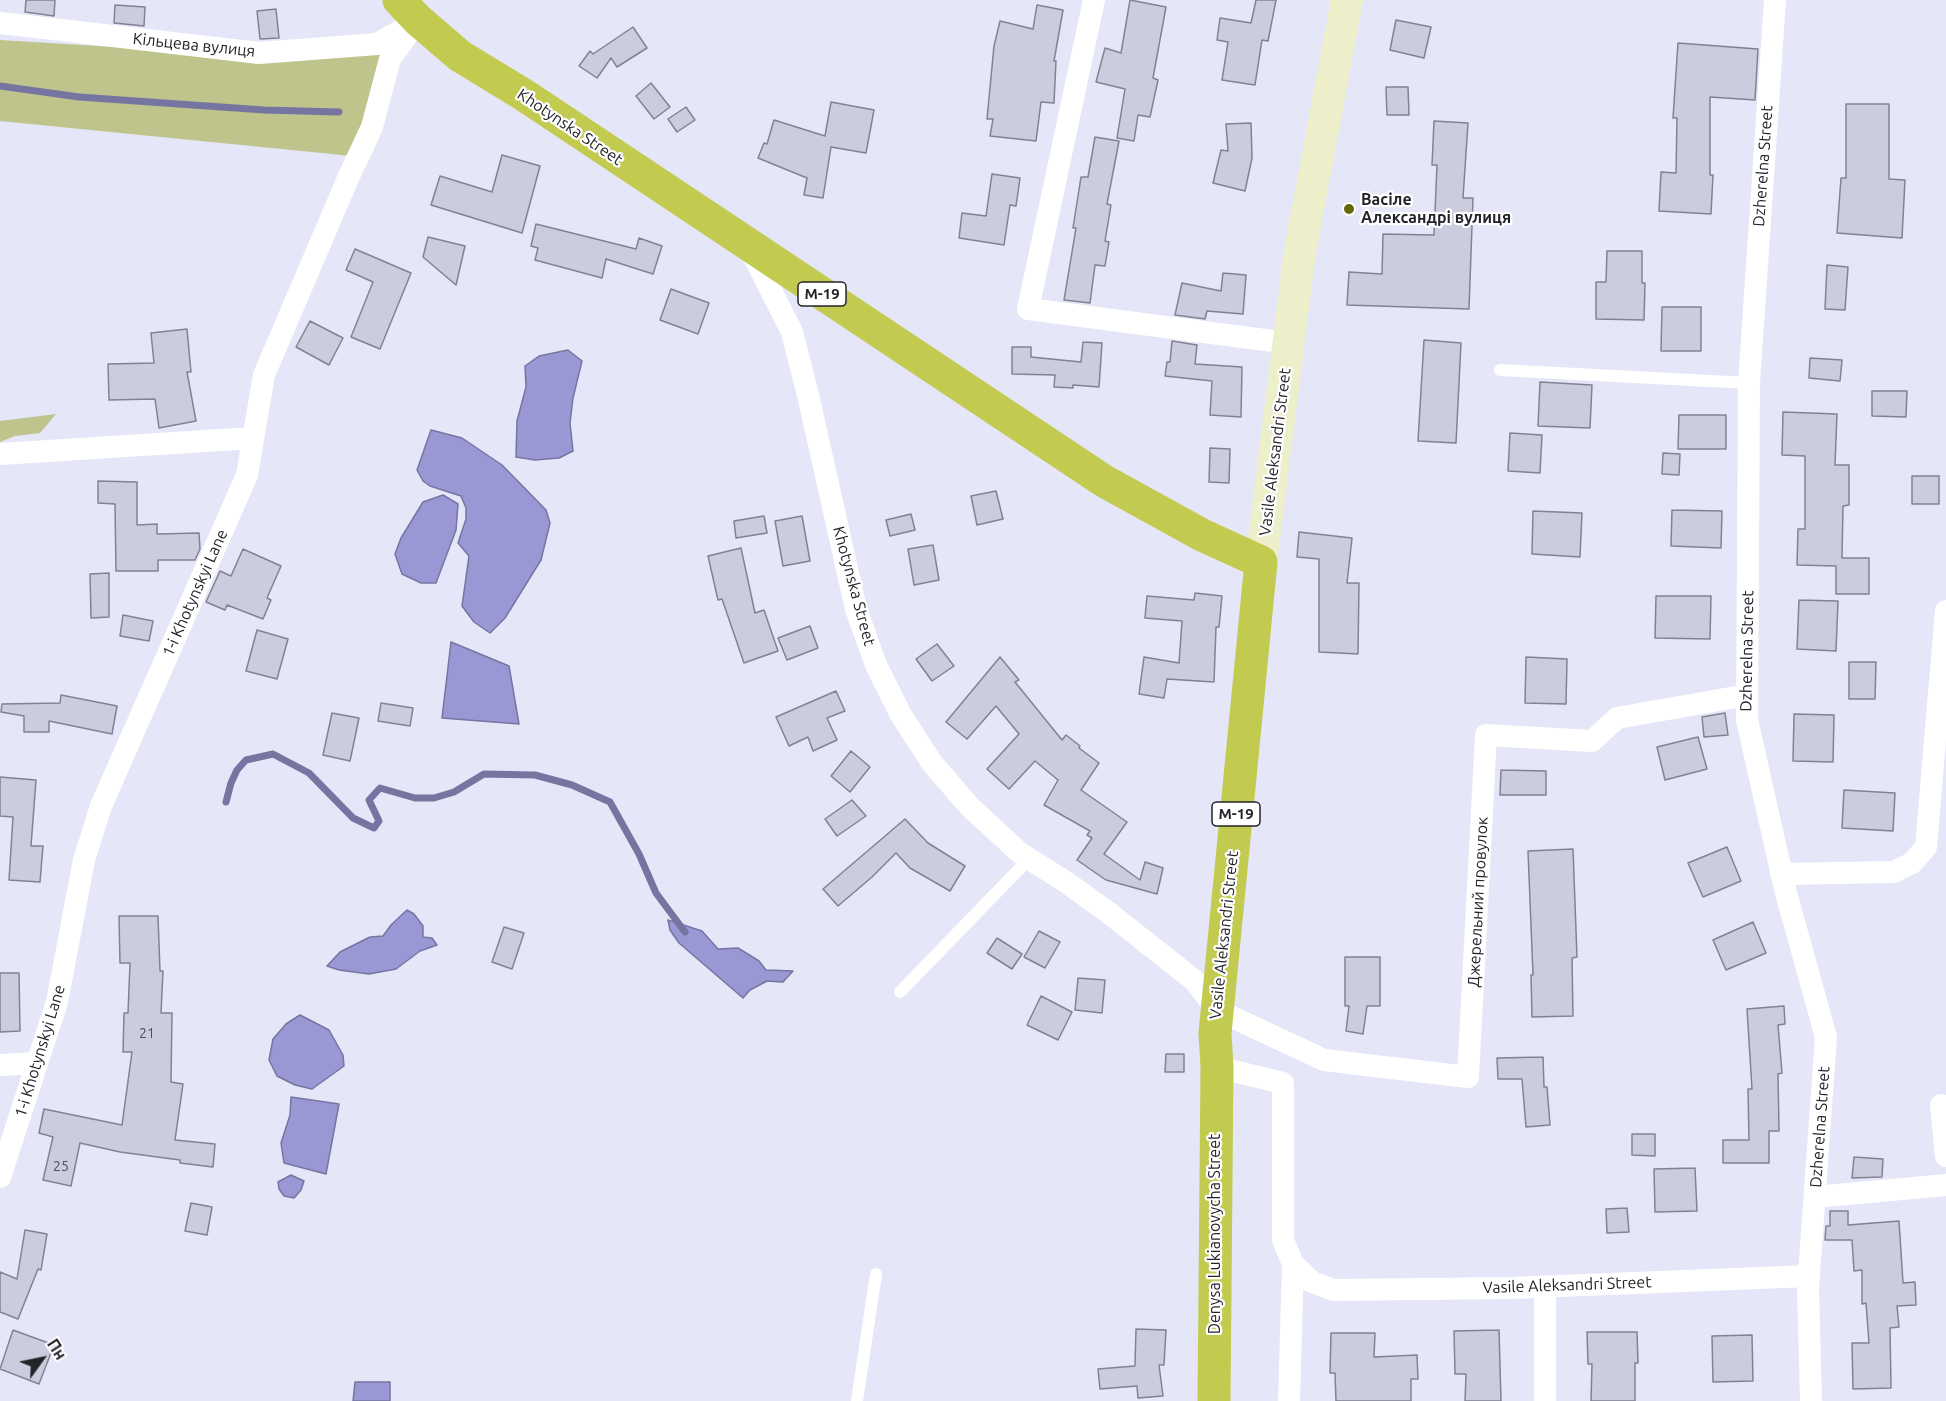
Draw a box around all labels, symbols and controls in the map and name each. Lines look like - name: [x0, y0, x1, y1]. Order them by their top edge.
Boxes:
- street label: Кільцева вулиця: [132, 29, 256, 61]
- street label: Khotynska Street: [514, 85, 626, 169]
- street label: Dzherelna Street: [1749, 105, 1777, 227]
- place label: Васіле Александрі вулиця: [1361, 190, 1511, 228]
- marker: Васіле Александрі вулиця: [1342, 202, 1356, 216]
- road number: М-19: [798, 282, 846, 306]
- street label: Vasile Aleksandri Street: [1255, 367, 1295, 537]
- street label: Khotynska Street: [829, 524, 879, 648]
- street label: 1-i Khotynskyi Lane: [158, 526, 232, 660]
- street label: Dzherelna Street: [1736, 590, 1758, 712]
- road number: М-19: [1212, 802, 1260, 826]
- street label: Джерельний провулок: [1464, 816, 1492, 988]
- street label: Vasile Aleksandri Street: [1206, 850, 1242, 1020]
- street label: 1-i Khotynskyi Lane: [11, 983, 69, 1119]
- house number: 21: [139, 1025, 155, 1041]
- street label: Dzherelna Street: [1806, 1066, 1834, 1188]
- street label: Denysa Lukianovycha Street: [1205, 1134, 1225, 1334]
- house number: 25: [53, 1158, 69, 1174]
- street label: Vasile Aleksandri Street: [1482, 1272, 1652, 1298]
- north arrow: [12, 1329, 72, 1389]
- text: Пн: [44, 1335, 70, 1363]

